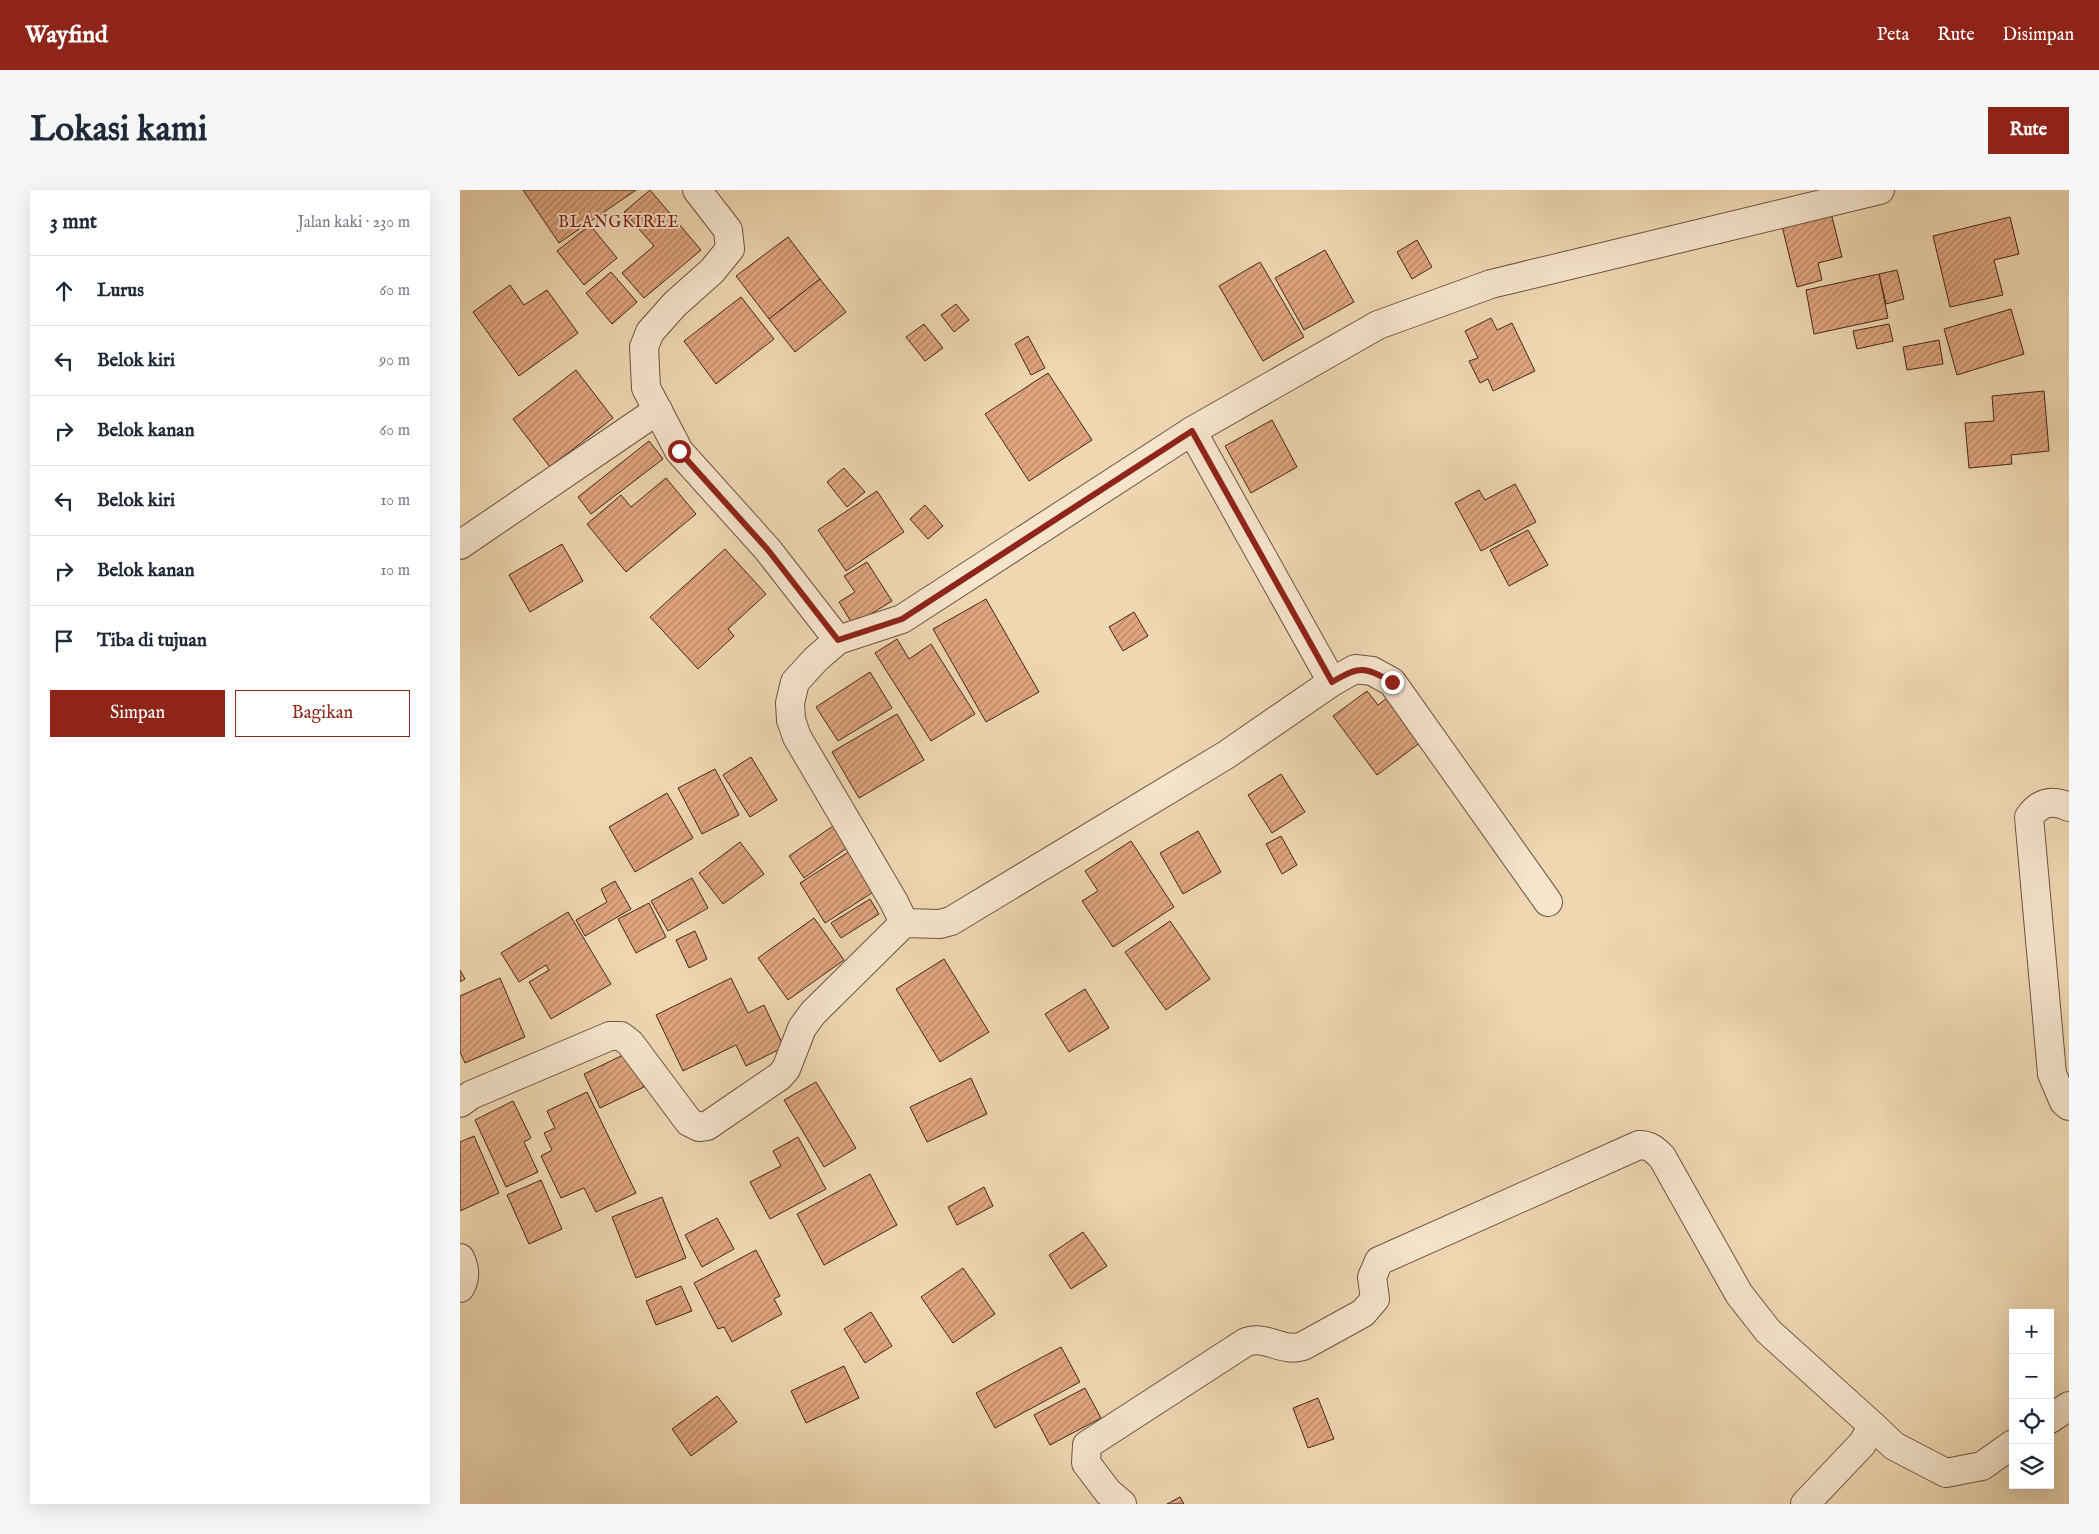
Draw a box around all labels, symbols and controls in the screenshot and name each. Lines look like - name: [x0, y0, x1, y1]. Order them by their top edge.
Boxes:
- text: Wayfind: [25, 20, 108, 51]
- text: Peta: [1877, 24, 1909, 47]
- text: Rute: [1937, 24, 1975, 47]
- text: Disimpan: [2003, 24, 2074, 47]
- button: Rute: [1988, 107, 2069, 154]
- text: Lokasi kami: [30, 108, 207, 153]
- text: 3 mnt: [50, 209, 97, 236]
- text: Jalan kaki · 230 m: [298, 213, 410, 233]
- district label: BLANGKIREE: [558, 213, 680, 233]
- icon: ahead: [50, 277, 78, 305]
- text: Lurus: [97, 279, 144, 303]
- text: 60 m: [380, 281, 410, 301]
- icon: left: [50, 347, 78, 375]
- text: Belok kiri: [97, 349, 175, 373]
- text: 90 m: [379, 351, 410, 371]
- icon: right: [50, 417, 78, 445]
- text: Belok kanan: [97, 419, 195, 443]
- text: 60 m: [380, 421, 410, 441]
- route start: [668, 440, 691, 463]
- icon: left: [50, 487, 78, 515]
- text: Belok kiri: [97, 489, 175, 513]
- text: 10 m: [380, 491, 410, 511]
- icon: right: [50, 557, 78, 585]
- text: Belok kanan: [97, 559, 195, 583]
- text: 10 m: [380, 561, 410, 581]
- icon: arrive: [50, 627, 78, 655]
- text: Tiba di tujuan: [97, 629, 207, 653]
- route end: [1381, 671, 1404, 694]
- button: Simpan: [50, 690, 225, 737]
- button: Bagikan: [235, 690, 410, 737]
- map controls: [2009, 1309, 2054, 1489]
- button: +: [2009, 1309, 2054, 1354]
- button: −: [2009, 1354, 2054, 1399]
- button: locate: [2009, 1399, 2054, 1444]
- button: layers: [2009, 1444, 2054, 1489]

